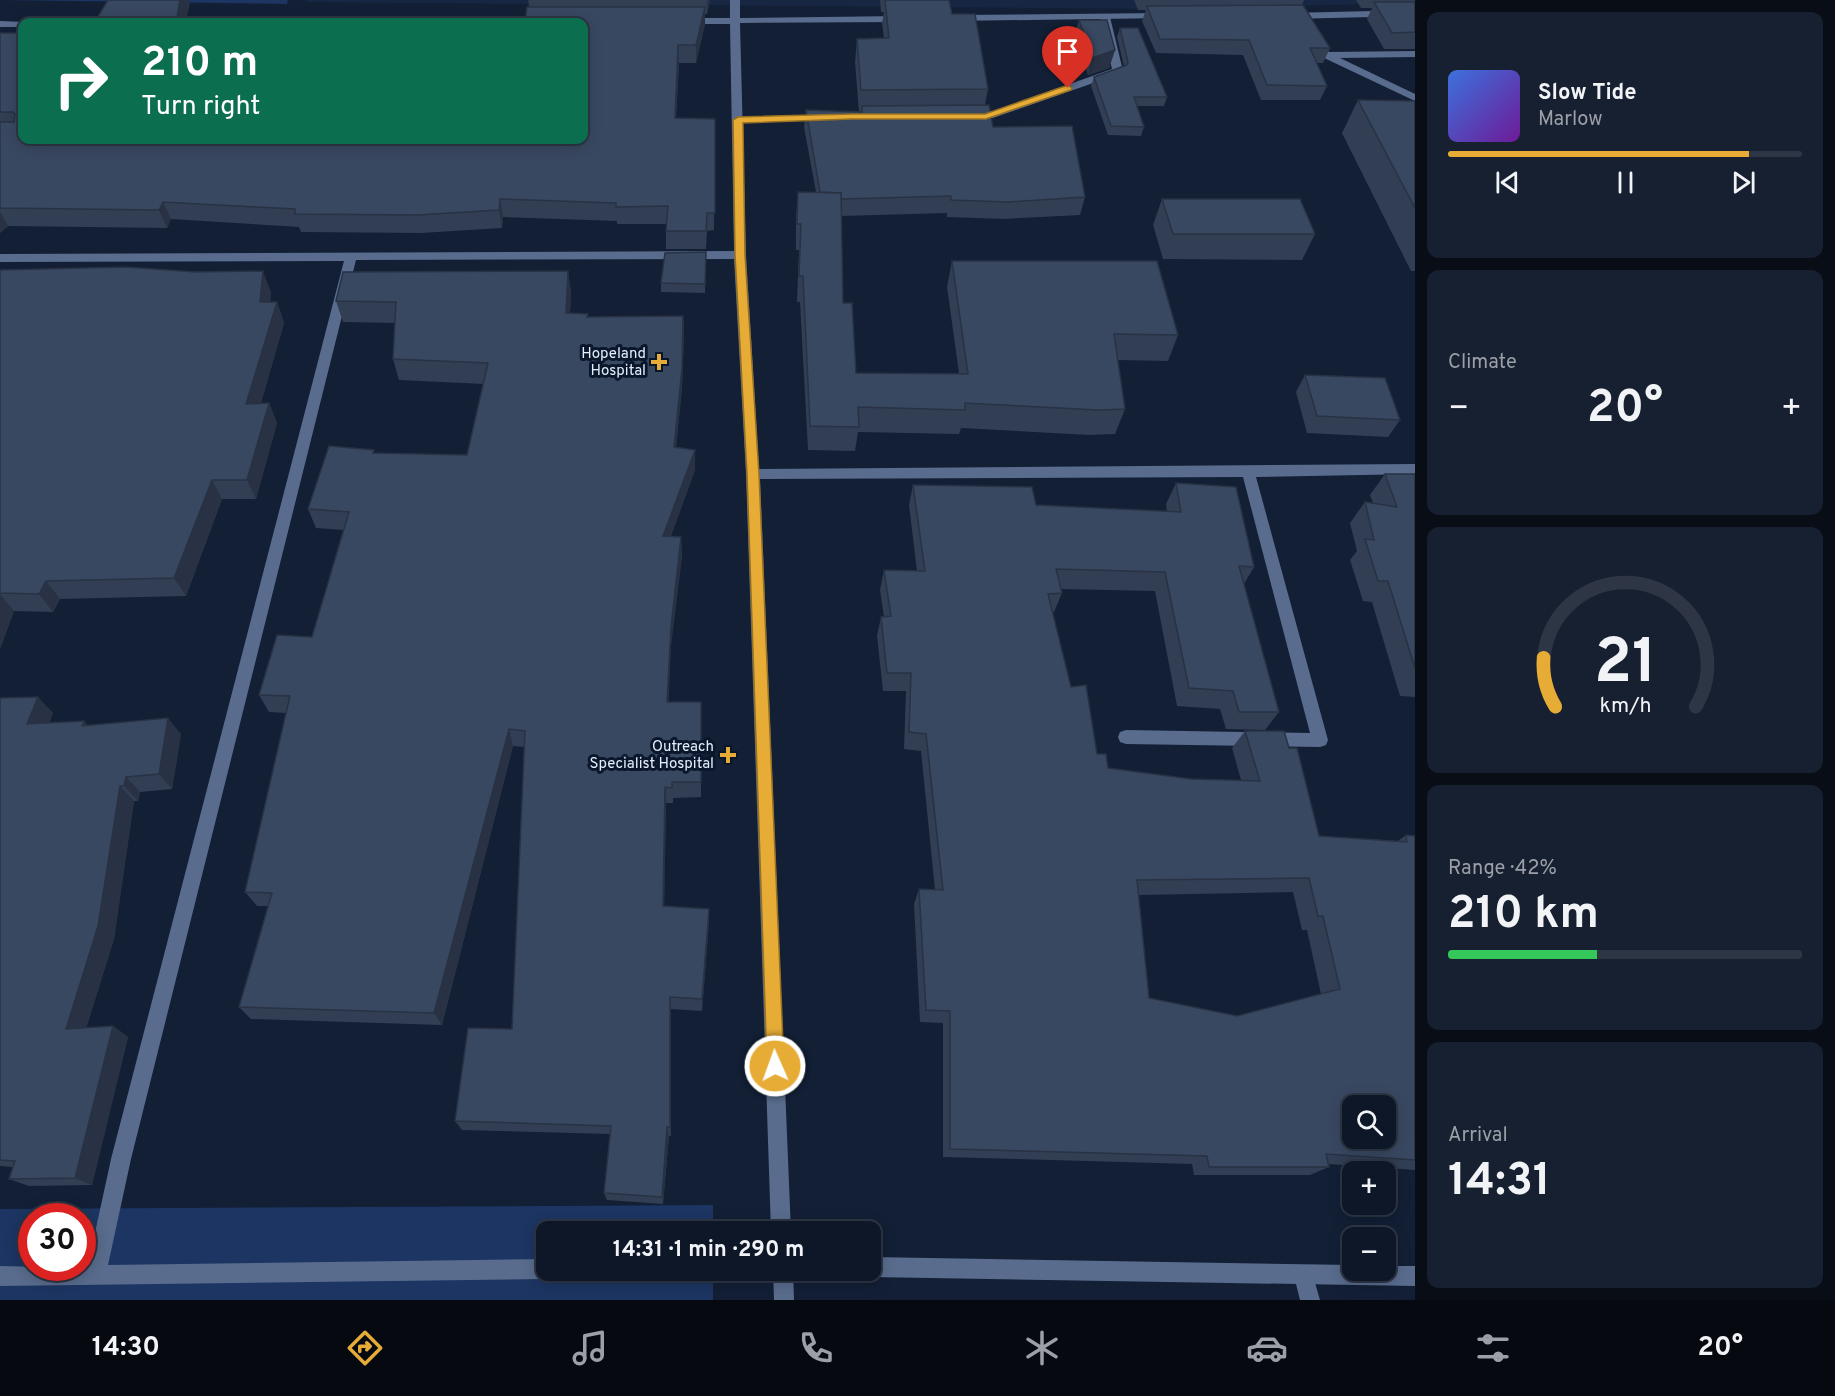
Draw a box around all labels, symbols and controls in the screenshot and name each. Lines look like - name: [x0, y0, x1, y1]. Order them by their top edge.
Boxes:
- pin: [1042, 26, 1093, 88]
- icon: arrive: [1051, 35, 1084, 68]
- text: 210 m: [141, 38, 258, 91]
- icon: right: [42, 42, 120, 120]
- text: Slow Tide: [1538, 80, 1637, 107]
- text: Turn right: [141, 90, 260, 124]
- text: Marlow: [1538, 107, 1602, 133]
- icon: previous: [1491, 166, 1524, 199]
- icon: pause: [1609, 166, 1642, 199]
- icon: next: [1727, 166, 1760, 199]
- place label: Hopeland Hospital: [581, 345, 646, 381]
- text: Climate: [1448, 350, 1517, 376]
- marker: Hopeland Hospital: [650, 353, 668, 371]
- text: 20°: [1587, 381, 1663, 438]
- text: −: [1448, 389, 1469, 431]
- text: +: [1781, 389, 1802, 431]
- text: 21: [1593, 626, 1657, 705]
- text: km/h: [1599, 693, 1651, 720]
- place label: Outreach Specialist Hospital: [590, 738, 714, 774]
- marker: Outreach Specialist Hospital: [719, 746, 737, 764]
- text: Range · 42%: [1448, 856, 1557, 882]
- text: 210 km: [1448, 887, 1599, 944]
- position arrow: [743, 1034, 807, 1098]
- map controls: [1342, 1095, 1396, 1281]
- button: search: [1342, 1095, 1396, 1149]
- text: Arrival: [1448, 1123, 1508, 1149]
- text: 14:31: [1448, 1154, 1551, 1211]
- button: +: [1342, 1161, 1396, 1215]
- speed limit sign: 30: [18, 1203, 96, 1281]
- button: −: [1342, 1227, 1396, 1281]
- text: 14:31 · 1 min · 290 m: [613, 1237, 804, 1264]
- icon: directions: [344, 1327, 386, 1369]
- icon: music: [569, 1327, 611, 1369]
- icon: phone: [795, 1327, 837, 1369]
- icon: climate: [1021, 1327, 1063, 1369]
- icon: car: [1246, 1327, 1288, 1369]
- icon: filters: [1472, 1327, 1514, 1369]
- text: 14:30: [92, 1331, 160, 1365]
- text: 20°: [1698, 1331, 1743, 1365]

